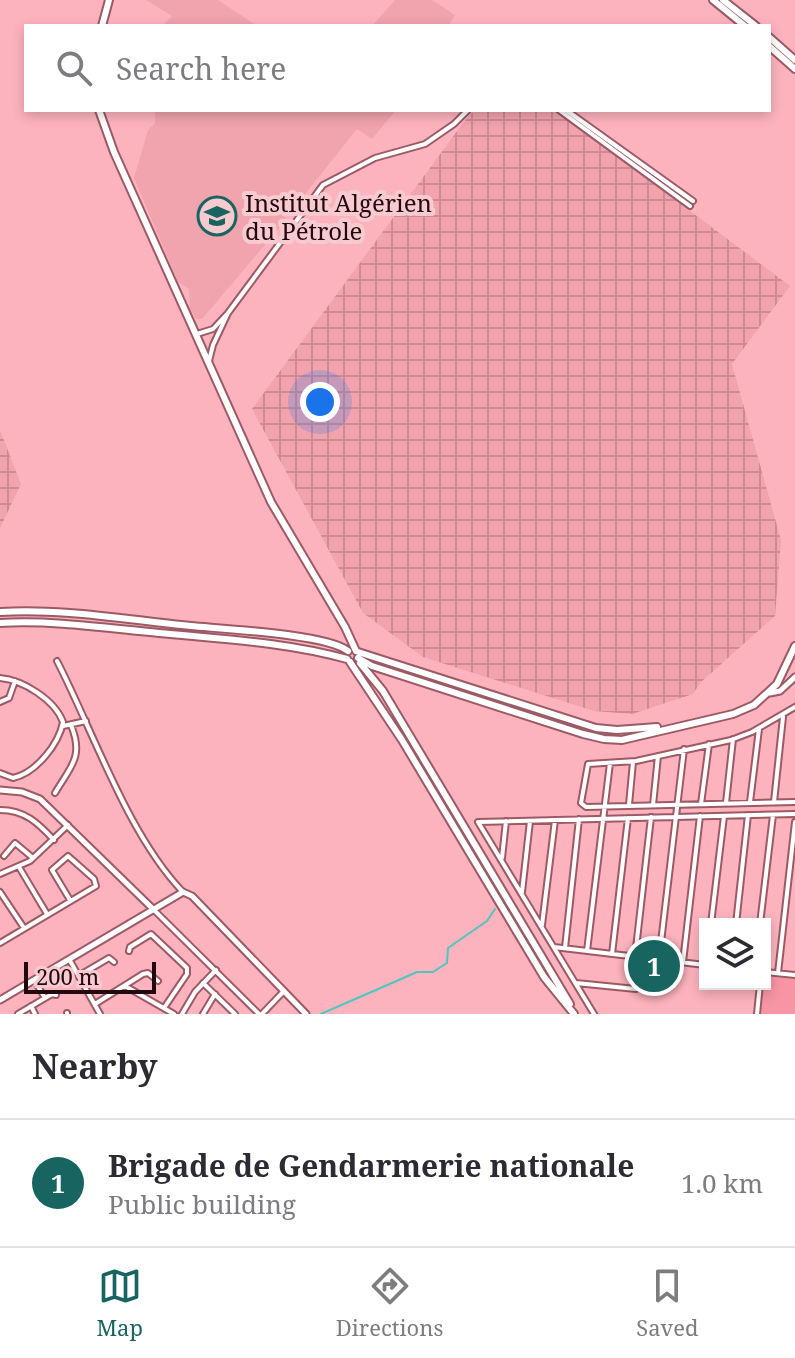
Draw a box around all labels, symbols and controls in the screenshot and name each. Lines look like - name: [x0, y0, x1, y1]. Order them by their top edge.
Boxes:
- search box: [24, 24, 771, 112]
- icon: search: [52, 46, 96, 90]
- text: Search here: [116, 48, 286, 89]
- place label: Institut Algérien du Pétrole: [245, 186, 432, 247]
- school or university icon: Institut Algérien du Pétrole: [196, 195, 238, 237]
- your location: [300, 382, 340, 422]
- map controls: [699, 918, 771, 990]
- button: layers: [699, 918, 771, 990]
- pin: 1: [628, 936, 680, 996]
- scale bar: [24, 958, 156, 994]
- text: 200 m: [36, 961, 99, 991]
- text: Nearby: [32, 1043, 158, 1089]
- text: Brigade de Gendarmerie nationale: [108, 1145, 634, 1186]
- text: 1: [51, 1165, 65, 1201]
- text: 1.0 km: [681, 1165, 763, 1201]
- text: Public building: [108, 1186, 296, 1222]
- tab: Map: [96, 1264, 143, 1342]
- tab: Directions: [336, 1264, 443, 1342]
- tab: Saved: [636, 1264, 699, 1342]

